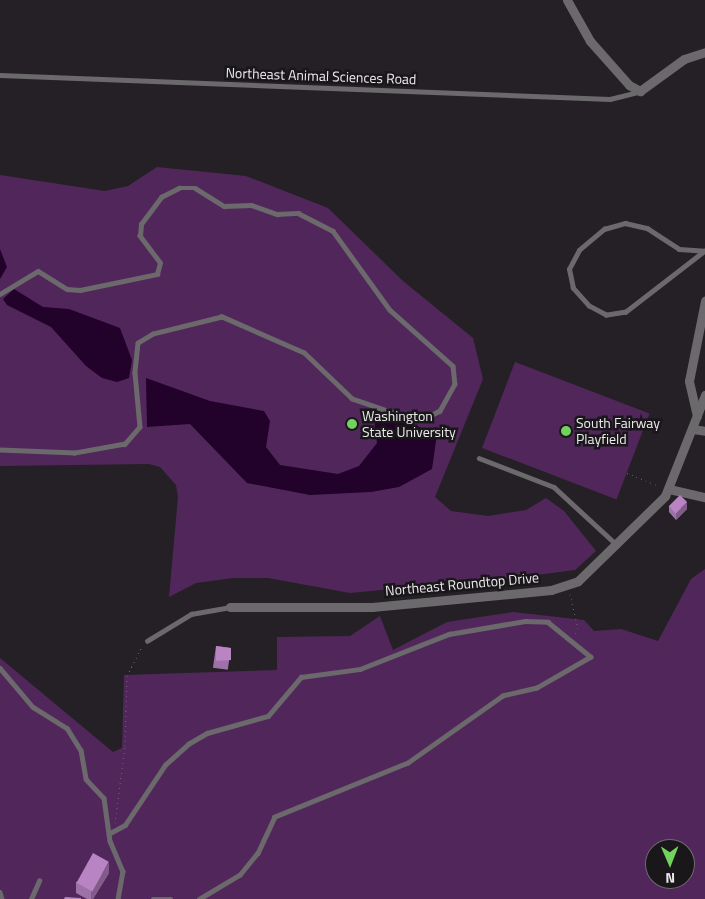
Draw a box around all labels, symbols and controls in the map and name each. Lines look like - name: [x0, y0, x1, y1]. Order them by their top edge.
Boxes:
- street label: Northeast Animal Sciences Road: [225, 64, 417, 88]
- place label: Washington State University: [362, 408, 456, 441]
- place label: South Fairway Playfield: [576, 415, 660, 448]
- marker: Washington State University: [346, 418, 358, 430]
- marker: South Fairway Playfield: [560, 425, 572, 437]
- street label: Northeast Roundtop Drive: [384, 569, 540, 599]
- north arrow: [645, 839, 695, 889]
- text: N: [665, 868, 675, 889]

